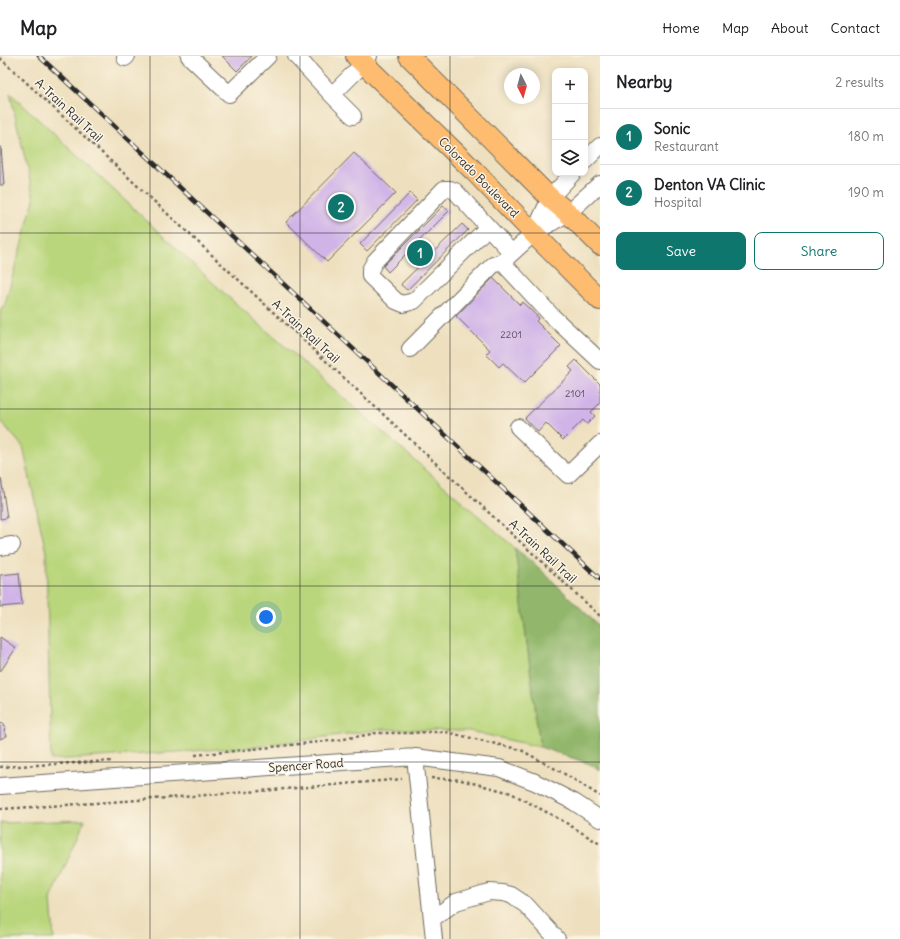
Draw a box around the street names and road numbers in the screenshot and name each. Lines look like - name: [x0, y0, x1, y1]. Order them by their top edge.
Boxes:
- street label: A-Train Rail Trail: [32, 75, 106, 145]
- street label: Colorado Boulevard: [436, 134, 522, 220]
- street label: A-Train Rail Trail: [269, 296, 343, 366]
- street label: A-Train Rail Trail: [506, 516, 580, 586]
- street label: Spencer Road: [268, 755, 344, 775]

